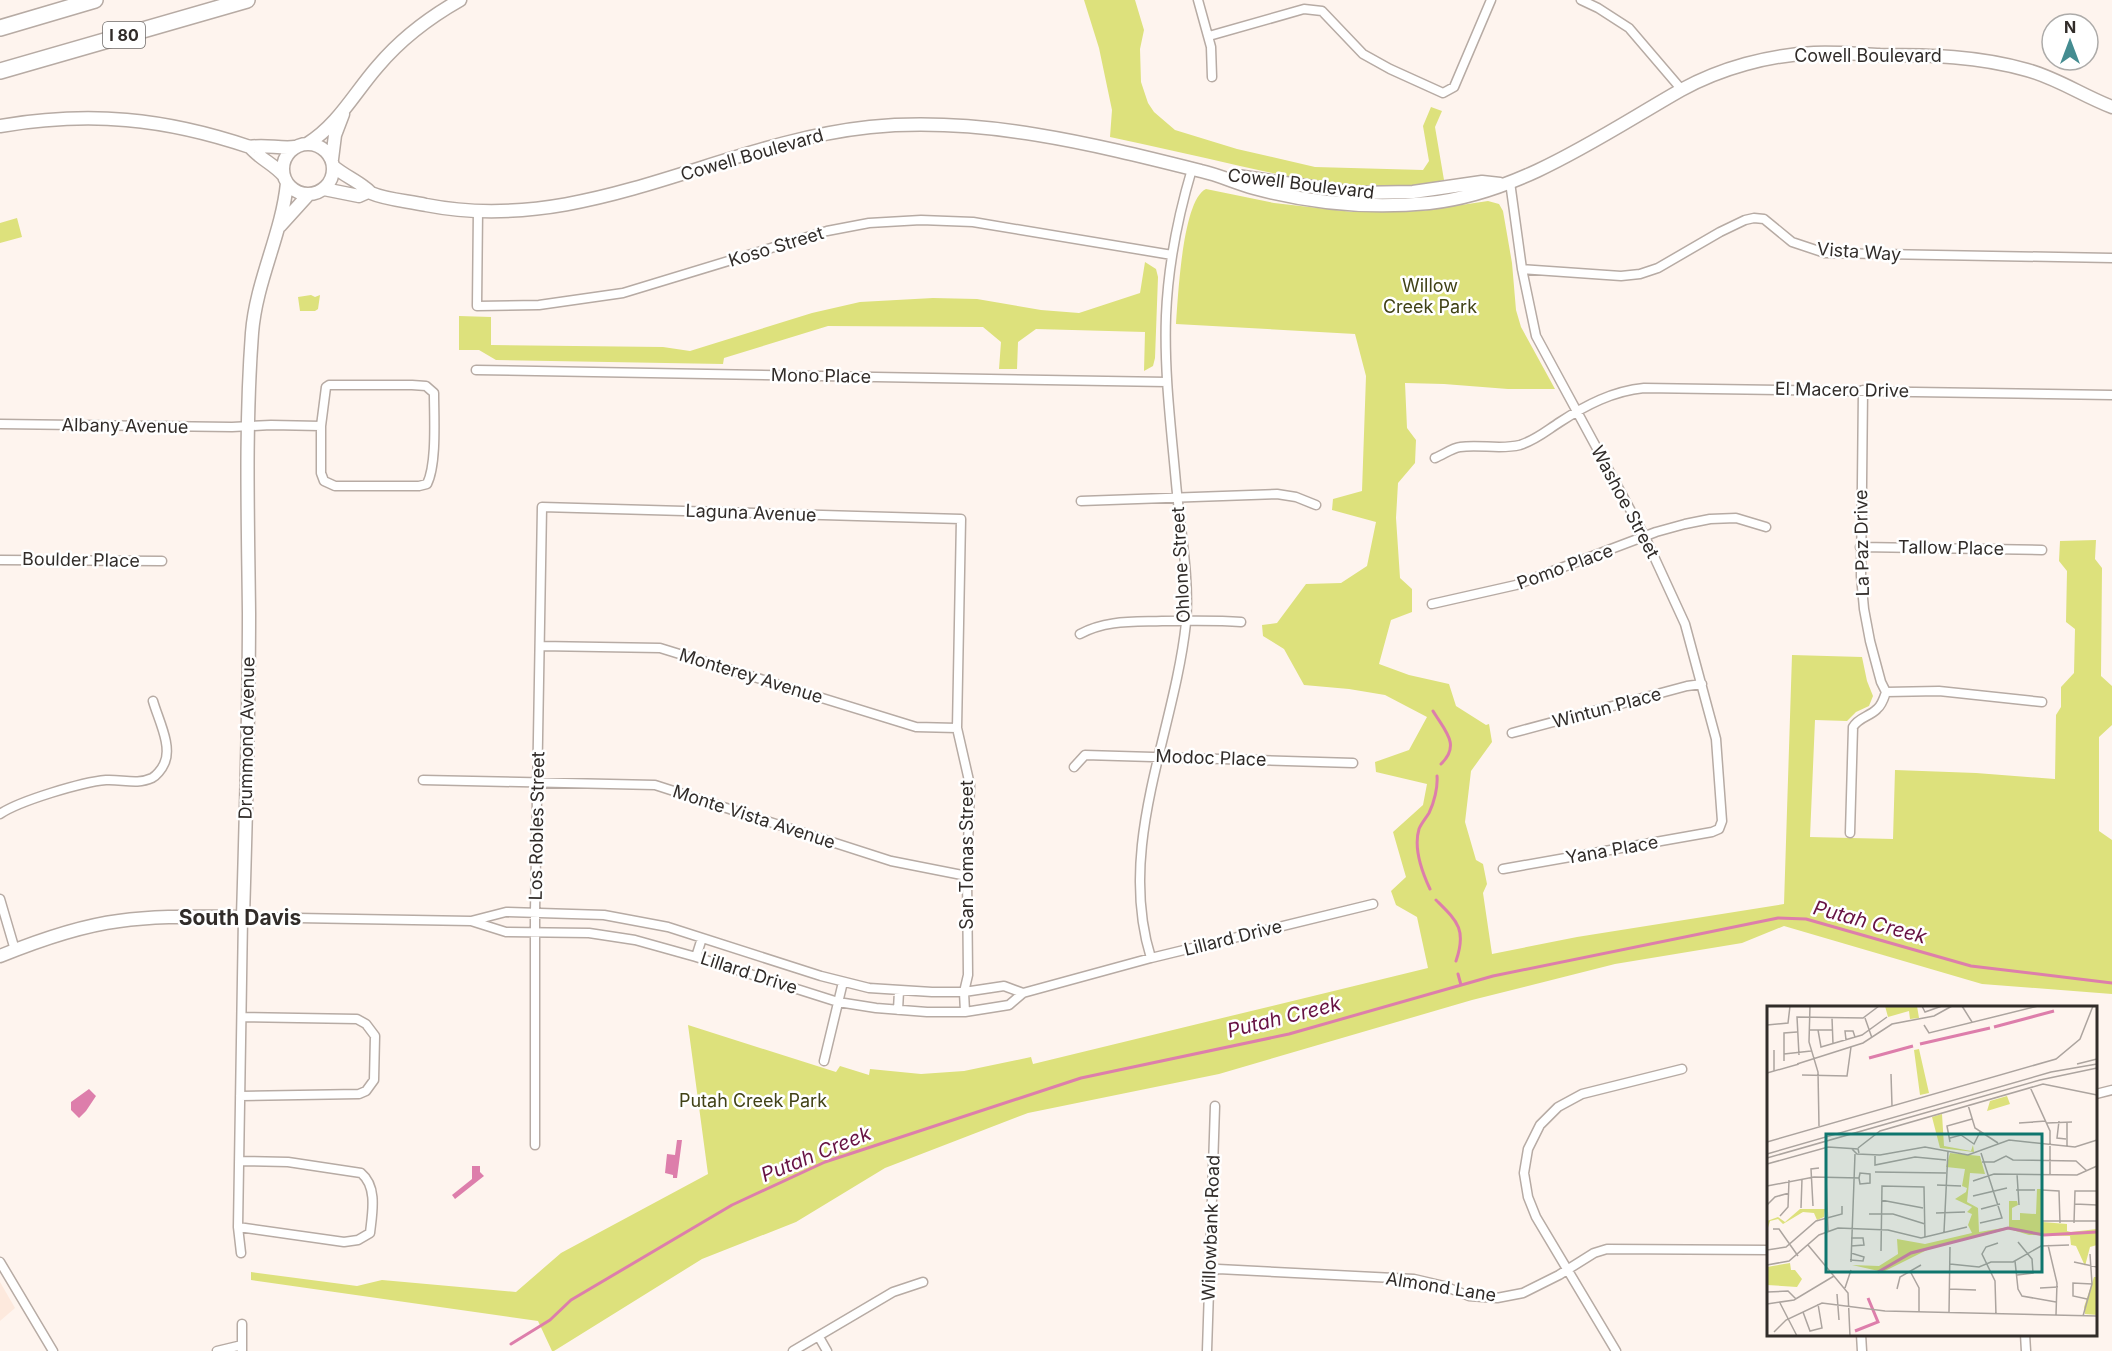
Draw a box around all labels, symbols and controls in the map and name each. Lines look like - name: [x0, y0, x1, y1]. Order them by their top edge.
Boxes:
- north arrow: [2040, 12, 2100, 72]
- text: N: [2064, 17, 2076, 37]
- road number: I 80: [103, 22, 145, 48]
- street label: Cowell Boulevard: [1794, 45, 1942, 66]
- street label: Cowell Boulevard: [678, 124, 826, 185]
- street label: Cowell Boulevard: [1227, 164, 1376, 203]
- street label: Koso Street: [726, 222, 826, 271]
- street label: Vista Way: [1816, 238, 1902, 265]
- park label: Willow Creek Park: [1383, 275, 1477, 317]
- street label: Mono Place: [771, 364, 871, 387]
- street label: El Macero Drive: [1775, 378, 1909, 401]
- street label: Albany Avenue: [61, 414, 189, 437]
- street label: Washoe Street: [1587, 442, 1664, 562]
- street label: La Paz Drive: [1850, 490, 1873, 596]
- street label: Laguna Avenue: [685, 500, 817, 525]
- street label: Ohlone Street: [1167, 506, 1194, 624]
- street label: Tallow Place: [1898, 536, 2004, 559]
- street label: Pomo Place: [1514, 539, 1616, 594]
- street label: Boulder Place: [22, 548, 140, 571]
- street label: Monterey Avenue: [677, 644, 825, 707]
- street label: Drummond Avenue: [235, 656, 258, 820]
- street label: Wintun Place: [1550, 683, 1664, 732]
- street label: Modoc Place: [1155, 745, 1267, 770]
- street label: Los Robles Street: [525, 751, 548, 901]
- street label: Monte Vista Avenue: [670, 780, 838, 853]
- street label: San Tomas Street: [956, 780, 977, 930]
- street label: Yana Place: [1564, 831, 1660, 868]
- water label: Putah Creek: [1811, 895, 1930, 949]
- district label: South Davis: [179, 905, 301, 930]
- street label: Lillard Drive: [1182, 915, 1284, 960]
- street label: Lillard Drive: [698, 947, 800, 998]
- water label: Putah Creek: [1225, 991, 1344, 1043]
- inset map: [1767, 1006, 2097, 1336]
- park label: Putah Creek Park: [679, 1090, 827, 1111]
- water label: Putah Creek: [757, 1121, 875, 1187]
- street label: Willowbank Road: [1197, 1155, 1224, 1301]
- street label: Almond Lane: [1384, 1267, 1498, 1306]

